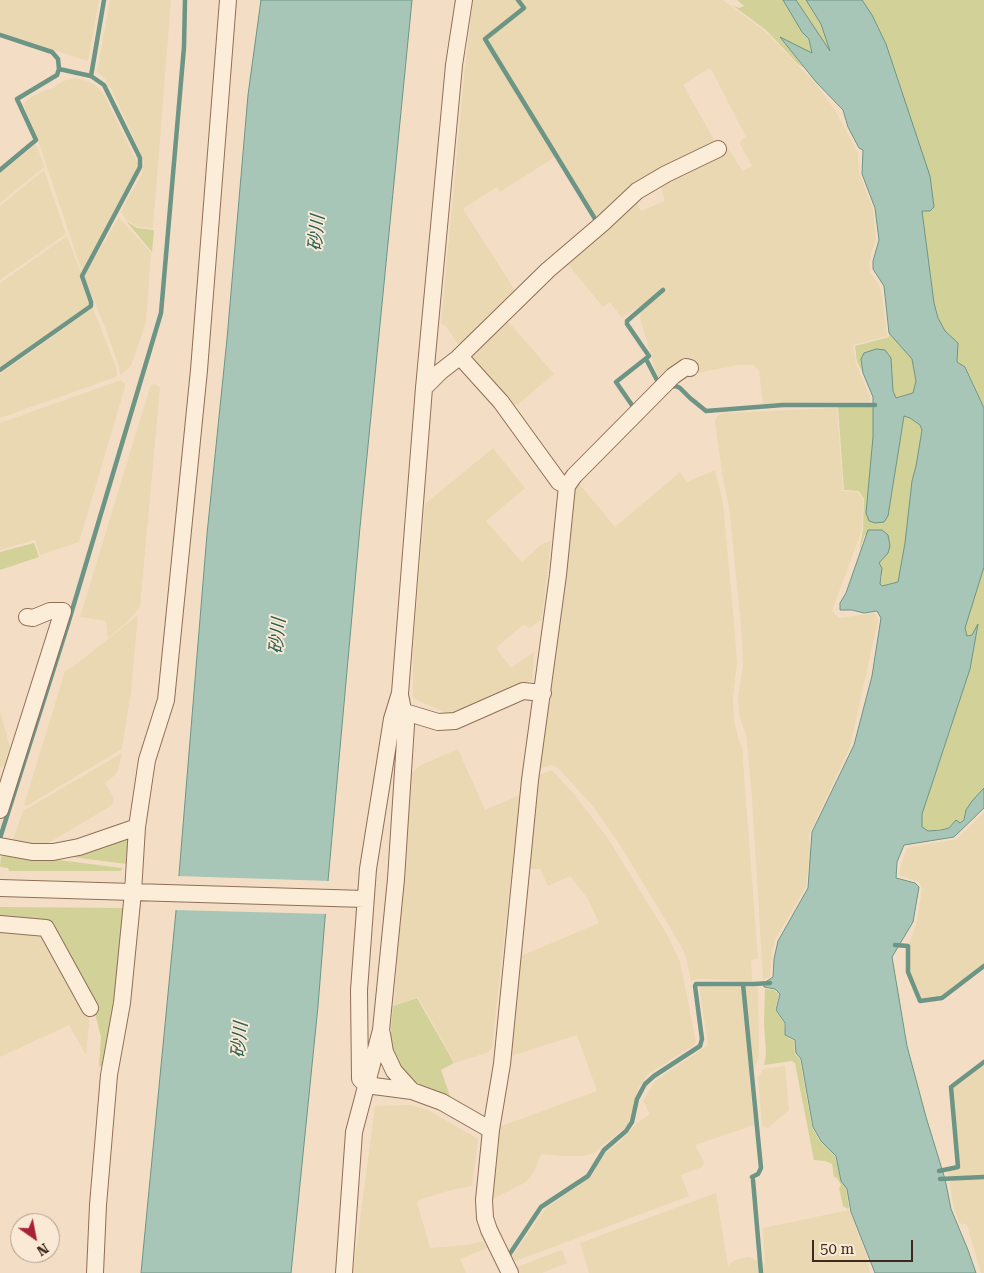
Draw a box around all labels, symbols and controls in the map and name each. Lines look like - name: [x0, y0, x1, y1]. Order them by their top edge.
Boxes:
- water label: 砂川: [305, 214, 329, 252]
- water label: 砂川: [266, 617, 290, 655]
- water label: 砂川: [228, 1021, 252, 1059]
- north arrow: [10, 1213, 60, 1263]
- scale bar: [814, 1230, 915, 1262]
- text: N: [34, 1240, 52, 1259]
- text: 50 m: [820, 1240, 854, 1258]

